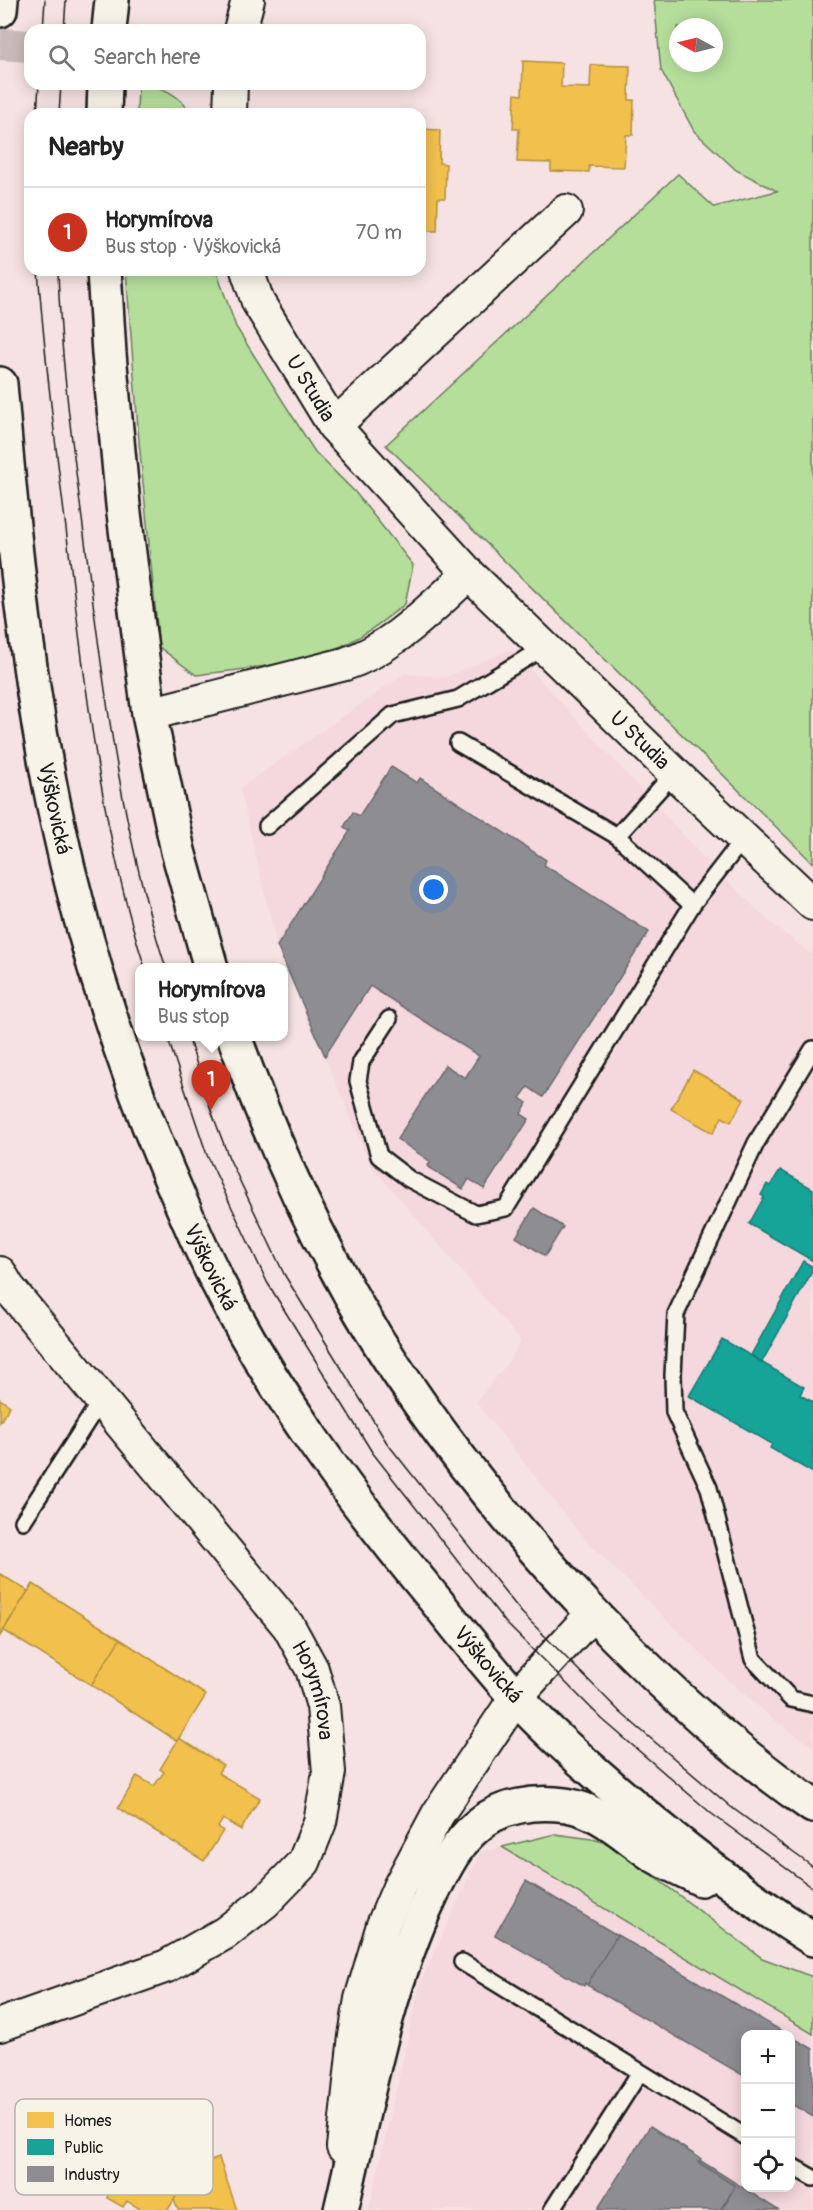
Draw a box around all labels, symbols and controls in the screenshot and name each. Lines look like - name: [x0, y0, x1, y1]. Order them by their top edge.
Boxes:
- north arrow: [669, 18, 723, 72]
- search box: [24, 24, 426, 90]
- icon: search: [45, 41, 78, 74]
- text: Search here: [93, 43, 200, 71]
- text: Nearby: [48, 131, 124, 163]
- text: Horymírova: [105, 206, 213, 234]
- text: 1: [64, 220, 71, 245]
- text: 70 m: [356, 220, 402, 245]
- text: Bus stop · Výškovická: [105, 234, 281, 259]
- street label: U Studia: [280, 350, 342, 427]
- street label: U Studia: [604, 705, 676, 775]
- street label: Výškovická: [32, 760, 78, 857]
- your location: [419, 875, 448, 904]
- popup: [135, 963, 288, 1041]
- text: Horymírova: [157, 976, 266, 1004]
- text: Bus stop: [157, 1004, 230, 1029]
- pin: 1: [192, 1060, 230, 1110]
- street label: Výškovická: [178, 1220, 244, 1315]
- street label: Výškovická: [448, 1620, 529, 1709]
- street label: Horymírova: [285, 1636, 340, 1741]
- map controls: [741, 2030, 795, 2192]
- button: +: [741, 2030, 795, 2084]
- button: −: [741, 2084, 795, 2138]
- legend: [15, 2099, 213, 2195]
- text: Homes: [64, 2111, 112, 2131]
- text: Public: [64, 2138, 104, 2158]
- button: locate: [741, 2138, 795, 2192]
- text: Industry: [64, 2165, 120, 2185]

